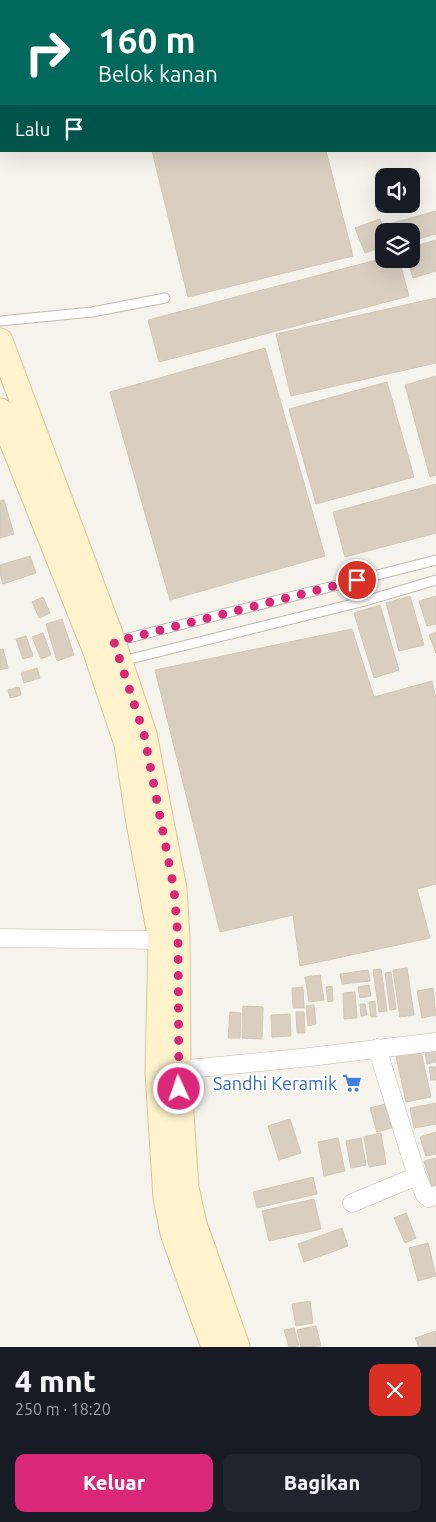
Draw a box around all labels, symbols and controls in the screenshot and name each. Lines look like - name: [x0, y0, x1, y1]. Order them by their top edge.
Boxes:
- icon: right: [15, 20, 80, 85]
- text: 160 m: [98, 20, 196, 60]
- text: Belok kanan: [98, 61, 218, 86]
- icon: arrive: [60, 115, 88, 143]
- text: Lalu: [15, 118, 50, 140]
- map controls: [375, 168, 420, 268]
- button: sound: [375, 168, 420, 213]
- button: layers: [375, 223, 420, 268]
- pin: [336, 559, 378, 601]
- icon: arrive: [343, 566, 371, 594]
- position arrow: [152, 1062, 204, 1114]
- supermarket icon: Sandhi Keramik: [341, 1072, 363, 1094]
- place label: Sandhi Keramik: [213, 1073, 337, 1093]
- text: 4 mnt: [15, 1364, 96, 1398]
- button: close: [369, 1364, 421, 1416]
- text: 250 m · 18:20: [15, 1400, 111, 1418]
- button: Keluar: [15, 1454, 213, 1512]
- button: Bagikan: [223, 1454, 421, 1512]

